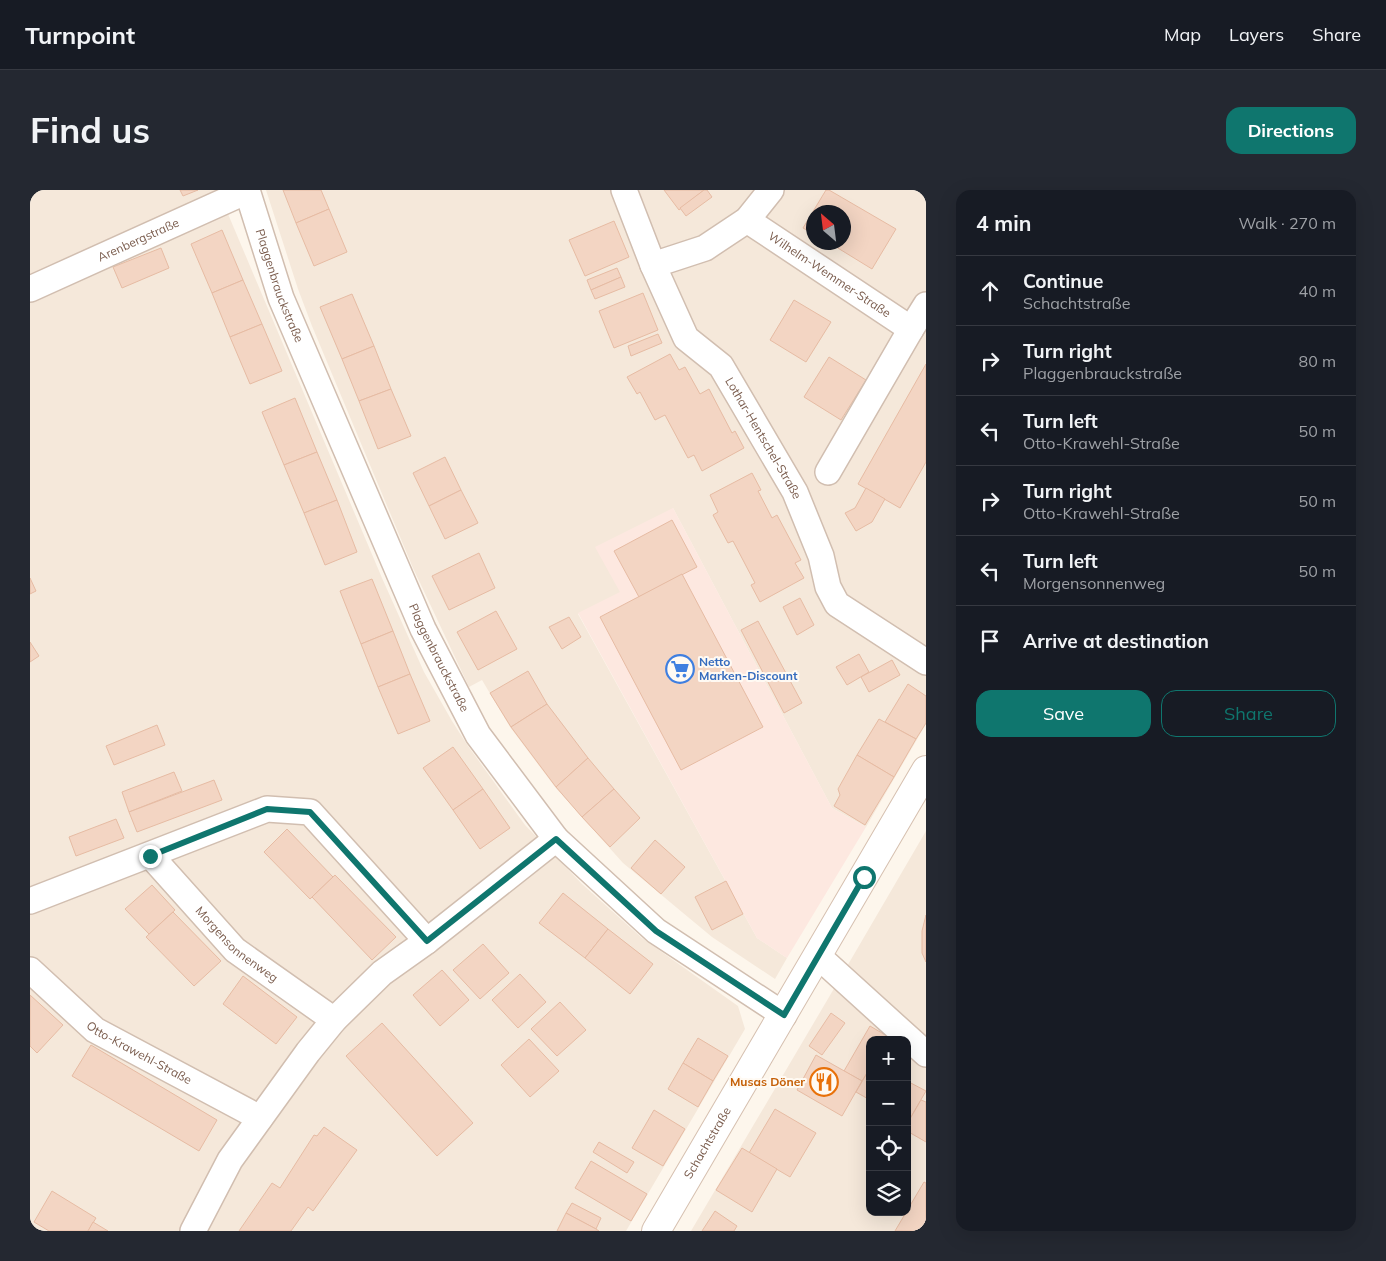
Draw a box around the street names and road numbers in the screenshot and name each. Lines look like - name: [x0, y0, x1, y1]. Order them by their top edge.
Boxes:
- street label: Arenbergstraße: [95, 215, 181, 264]
- street label: Plaggenbrauckstraße: [253, 227, 307, 344]
- street label: Wilhelm-Wemmer-Straße: [766, 228, 894, 320]
- street label: Lothar-Hentschel-Straße: [722, 374, 805, 501]
- street label: Plaggenbrauckstraße: [406, 601, 473, 714]
- street label: Morgensonnenweg: [193, 903, 281, 985]
- street label: Otto-Krawehl-Straße: [83, 1018, 194, 1087]
- street label: Schachtstraße: [680, 1104, 734, 1181]

